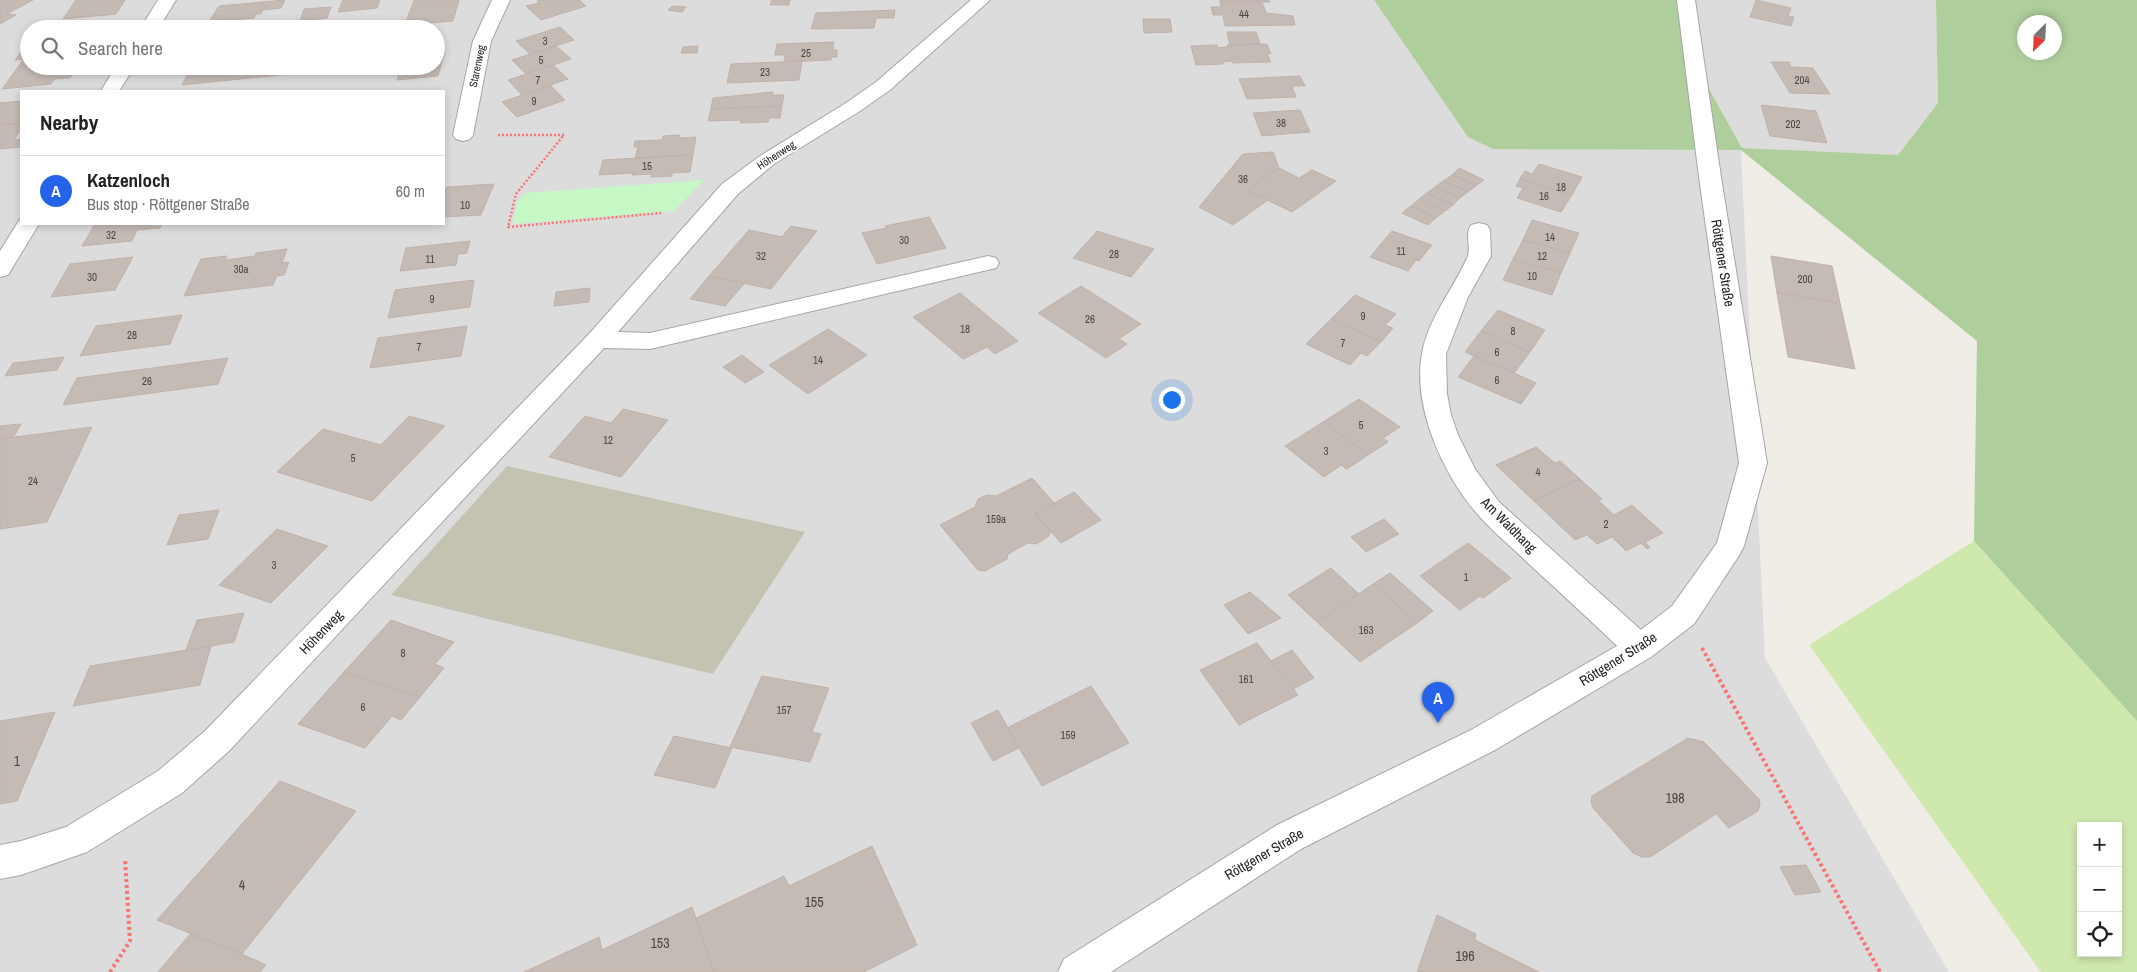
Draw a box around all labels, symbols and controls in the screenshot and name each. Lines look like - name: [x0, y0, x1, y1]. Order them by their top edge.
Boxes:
- house number: 44: [1239, 7, 1249, 21]
- north arrow: [2017, 15, 2062, 60]
- search box: [20, 20, 445, 75]
- icon: search: [38, 34, 66, 62]
- house number: 3: [542, 34, 548, 48]
- text: Search here: [78, 35, 163, 61]
- street label: Starenweg: [466, 43, 488, 89]
- house number: 25: [801, 46, 811, 60]
- house number: 5: [538, 53, 544, 67]
- house number: 23: [760, 65, 770, 79]
- house number: 7: [535, 73, 541, 87]
- house number: 204: [1794, 73, 1810, 87]
- house number: 9: [531, 94, 537, 108]
- text: Nearby: [40, 108, 98, 137]
- house number: 38: [1276, 116, 1286, 130]
- house number: 202: [1785, 117, 1801, 131]
- street label: Höhenweg: [754, 137, 798, 173]
- house number: 15: [642, 159, 652, 173]
- text: Katzenloch: [87, 167, 170, 193]
- house number: 36: [1238, 172, 1248, 186]
- text: A: [51, 180, 61, 202]
- text: 60 m: [396, 180, 425, 202]
- house number: 18: [1556, 180, 1566, 194]
- house number: 16: [1539, 189, 1549, 203]
- text: Bus stop · Röttgener Straße: [87, 193, 250, 215]
- house number: 10: [460, 198, 470, 212]
- street label: Röttgener Straße: [1707, 218, 1739, 308]
- house number: 32: [106, 228, 116, 242]
- house number: 14: [1545, 230, 1555, 244]
- house number: 30: [899, 233, 909, 247]
- house number: 11: [1396, 244, 1406, 258]
- house number: 28: [1109, 247, 1119, 261]
- house number: 32: [756, 249, 766, 263]
- house number: 12: [1537, 249, 1547, 263]
- house number: 11: [425, 252, 435, 266]
- house number: 30a: [233, 262, 249, 276]
- house number: 10: [1527, 269, 1537, 283]
- house number: 30: [87, 270, 97, 284]
- house number: 200: [1797, 272, 1813, 286]
- house number: 9: [429, 292, 435, 306]
- house number: 9: [1360, 309, 1366, 323]
- house number: 26: [1085, 312, 1095, 326]
- house number: 18: [960, 322, 970, 336]
- house number: 8: [1510, 324, 1516, 338]
- house number: 28: [127, 328, 137, 342]
- house number: 7: [1340, 336, 1346, 350]
- house number: 7: [416, 340, 422, 354]
- house number: 6: [1494, 345, 1500, 359]
- house number: 14: [813, 353, 823, 367]
- house number: 6: [1494, 373, 1500, 387]
- house number: 26: [142, 374, 152, 388]
- your location: [1159, 387, 1185, 413]
- house number: 5: [1358, 418, 1364, 432]
- house number: 12: [603, 433, 613, 447]
- house number: 3: [1323, 444, 1329, 458]
- house number: 5: [350, 451, 356, 465]
- house number: 4: [1535, 465, 1541, 479]
- house number: 24: [28, 474, 38, 488]
- street label: Am Waldhang: [1477, 493, 1541, 557]
- house number: 159a: [986, 512, 1006, 526]
- house number: 2: [1603, 517, 1609, 531]
- house number: 3: [271, 558, 277, 572]
- house number: 1: [1463, 570, 1469, 584]
- street label: Höhenweg: [295, 606, 347, 658]
- house number: 163: [1358, 623, 1374, 637]
- street label: Röttgener Straße: [1576, 628, 1660, 690]
- house number: 8: [400, 646, 406, 660]
- house number: 161: [1238, 672, 1254, 686]
- pin: A: [1422, 682, 1454, 723]
- house number: 6: [360, 700, 366, 714]
- house number: 157: [776, 703, 792, 717]
- house number: 159: [1060, 728, 1076, 742]
- house number: 1: [14, 752, 21, 770]
- house number: 198: [1665, 789, 1685, 807]
- map controls: [2077, 822, 2122, 957]
- button: +: [2077, 822, 2122, 867]
- street label: Röttgener Straße: [1221, 824, 1307, 884]
- button: −: [2077, 867, 2122, 912]
- house number: 4: [239, 876, 246, 894]
- house number: 155: [804, 893, 824, 911]
- button: locate: [2077, 912, 2122, 957]
- house number: 153: [650, 934, 670, 952]
- house number: 196: [1455, 947, 1475, 965]

